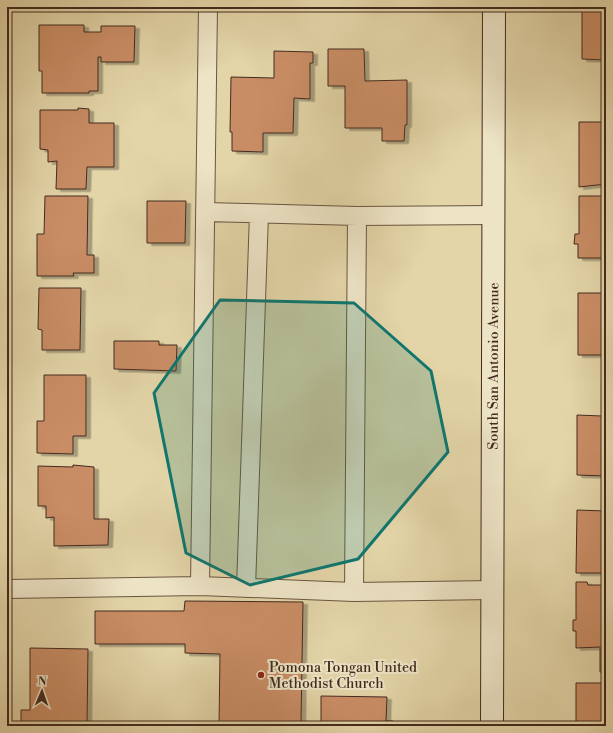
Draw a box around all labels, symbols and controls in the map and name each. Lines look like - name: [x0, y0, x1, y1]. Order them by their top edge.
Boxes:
- street label: South San Antonio Avenue: [485, 282, 503, 450]
- place label: Pomona Tongan United Methodist Church: [269, 659, 417, 693]
- marker: Pomona Tongan United Methodist Church: [256, 670, 266, 680]
- north arrow: [22, 671, 62, 711]
- text: N: [38, 675, 47, 689]

